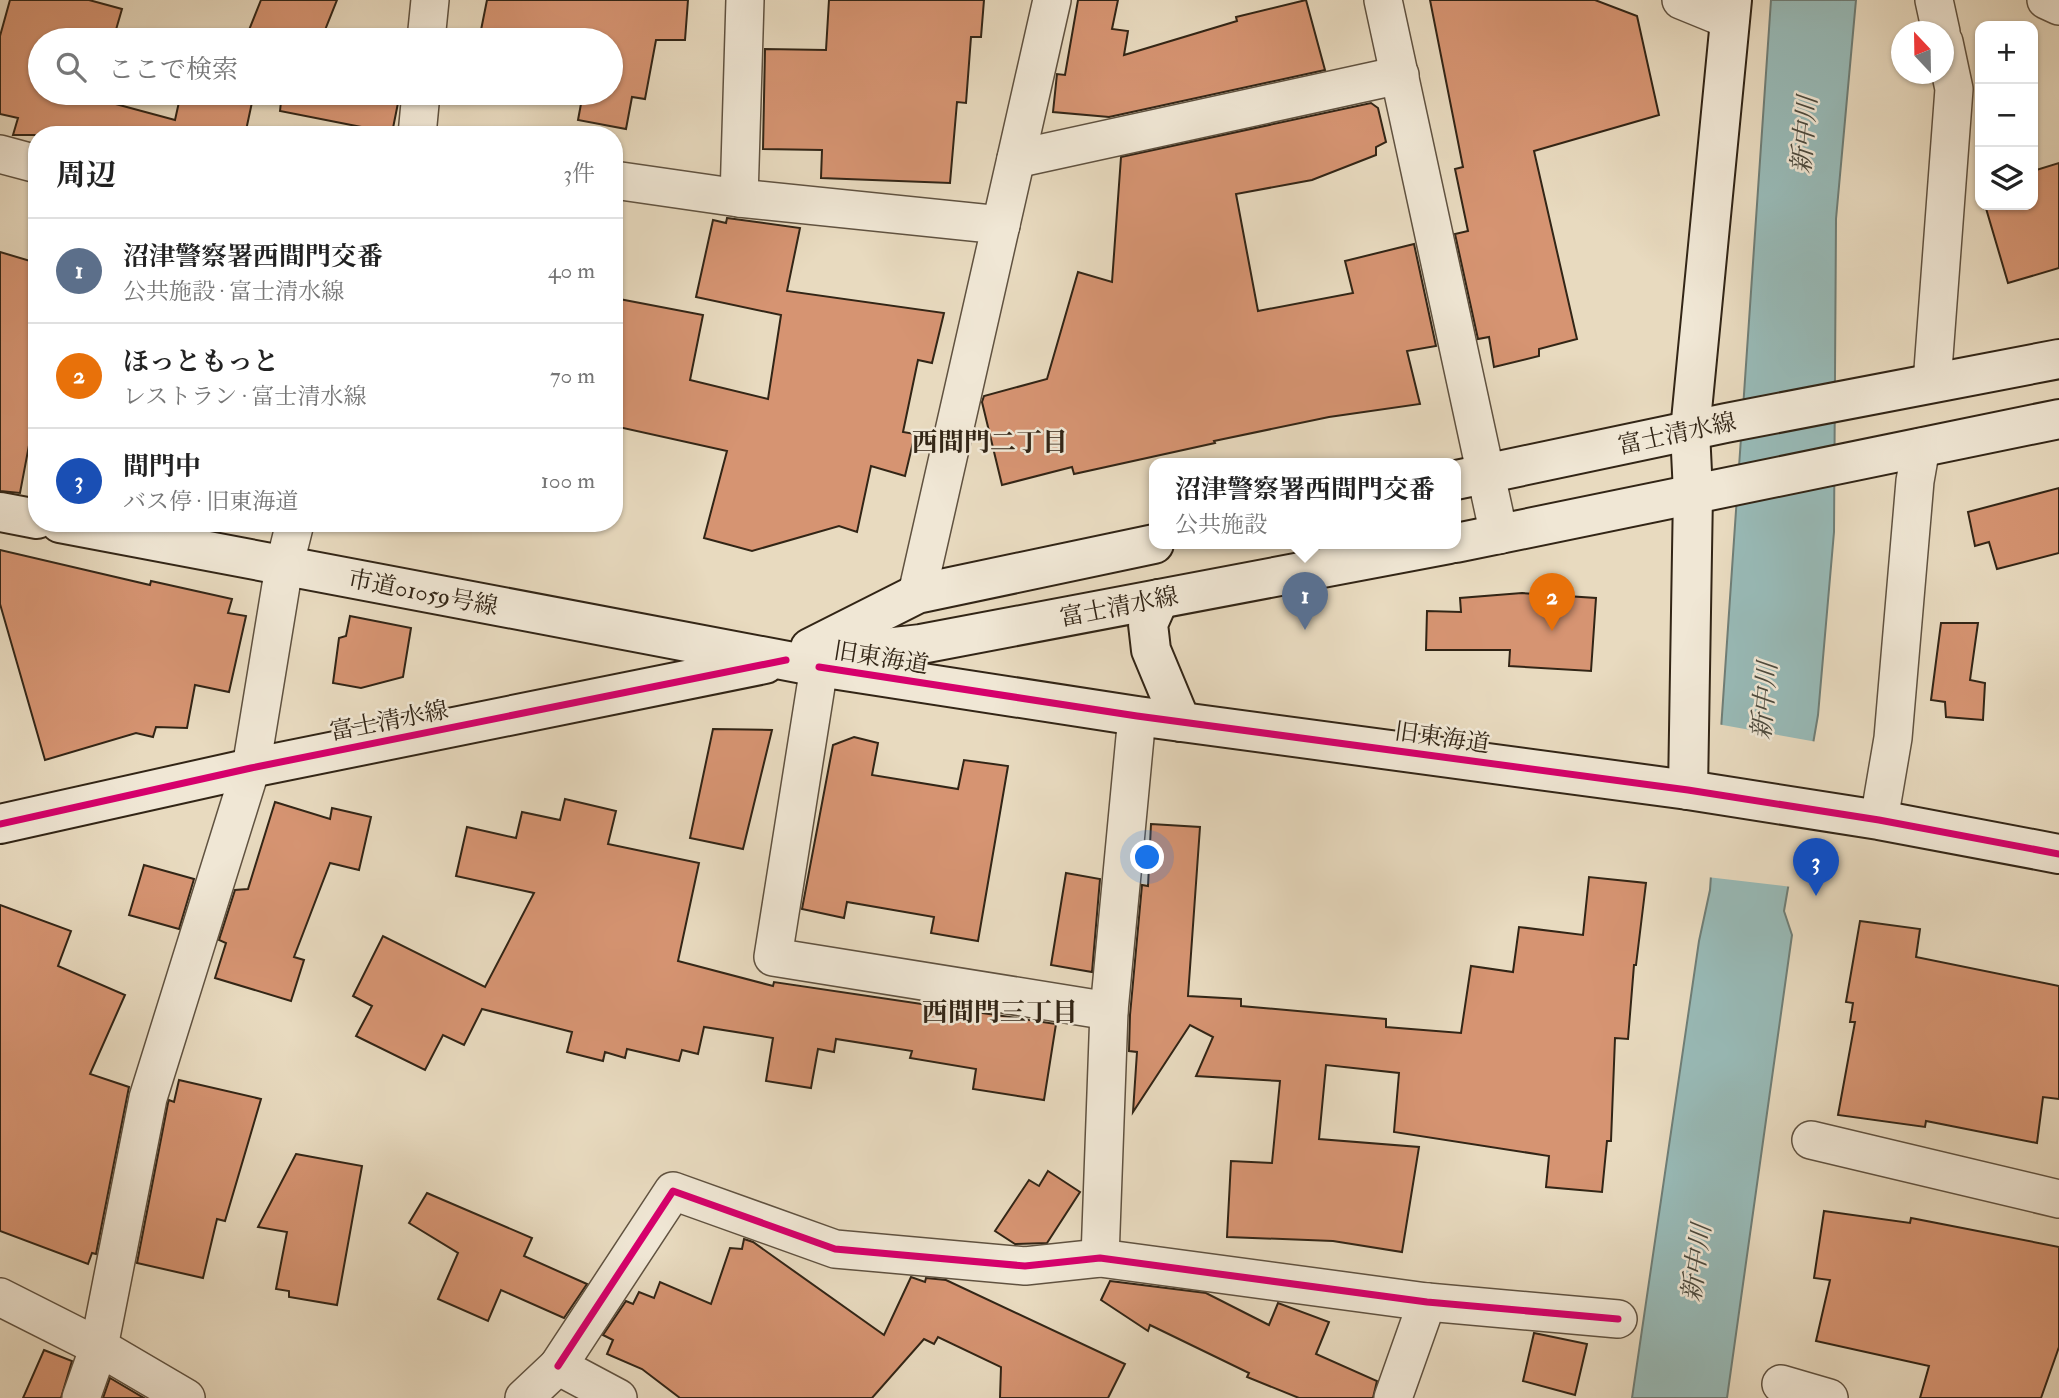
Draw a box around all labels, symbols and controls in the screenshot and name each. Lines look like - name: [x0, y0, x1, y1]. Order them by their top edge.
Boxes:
- north arrow: [1891, 21, 1954, 84]
- map controls: [1975, 21, 2038, 210]
- button: +: [1975, 21, 2038, 84]
- search box: [28, 28, 623, 105]
- icon: search: [52, 48, 90, 86]
- text: ここで検索: [108, 54, 238, 86]
- button: −: [1975, 84, 2038, 147]
- water label: 新中川: [1786, 92, 1825, 175]
- button: layers: [1975, 147, 2038, 210]
- text: 周辺: [56, 157, 116, 194]
- text: 3件: [563, 159, 595, 188]
- text: 沼津警察署西間門交番: [123, 241, 383, 273]
- text: 1: [75, 256, 83, 285]
- text: 40 m: [548, 256, 595, 285]
- text: 公共施設 · 富士清水線: [123, 277, 344, 306]
- text: ほっともっと: [123, 346, 279, 378]
- text: 2: [73, 361, 85, 390]
- text: 70 m: [550, 361, 595, 390]
- text: レストラン · 富士清水線: [123, 382, 367, 411]
- street label: 富士清水線: [1615, 406, 1739, 462]
- district label: 西間門二丁目: [912, 427, 1068, 459]
- text: 間門中: [123, 451, 201, 483]
- popup: [1149, 458, 1461, 549]
- text: 3: [75, 466, 83, 495]
- text: 100 m: [541, 466, 595, 495]
- text: 沼津警察署西間門交番: [1175, 474, 1435, 506]
- text: バス停 · 旧東海道: [123, 487, 298, 516]
- text: 公共施設: [1175, 510, 1267, 539]
- street label: 市道01059号線: [346, 563, 500, 623]
- pin: 1: [1282, 572, 1328, 630]
- pin: 2: [1529, 573, 1575, 631]
- street label: 富士清水線: [1057, 580, 1181, 634]
- street label: 旧東海道: [831, 635, 931, 681]
- water label: 新中川: [1746, 658, 1785, 741]
- street label: 富士清水線: [327, 694, 451, 748]
- street label: 旧東海道: [1392, 716, 1492, 760]
- pin: 3: [1793, 838, 1839, 896]
- your location: [1130, 840, 1164, 874]
- district label: 西間門三丁目: [922, 997, 1078, 1029]
- water label: 新中川: [1676, 1219, 1719, 1304]

